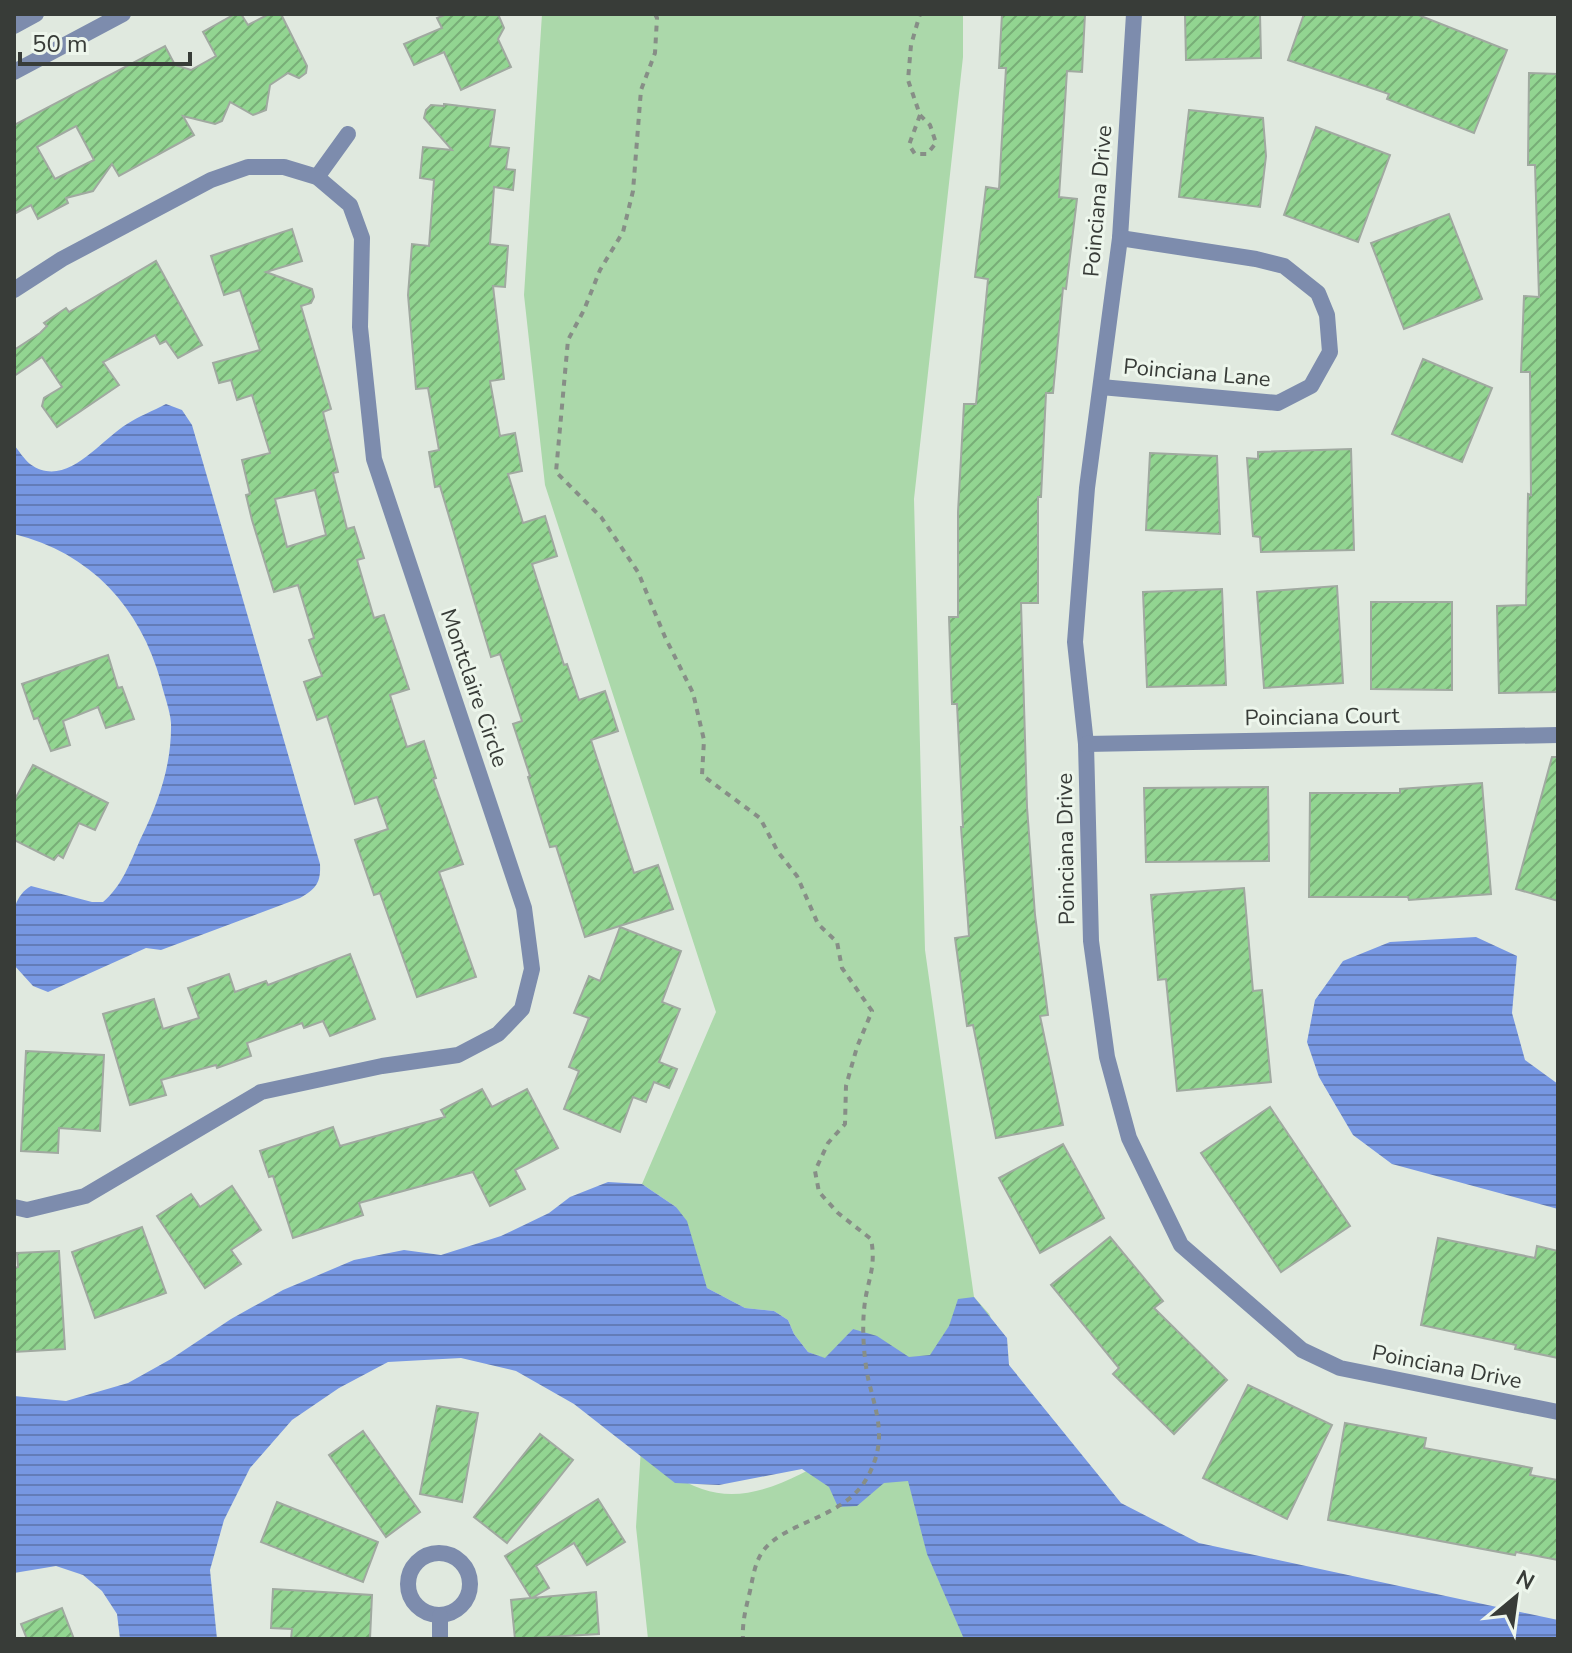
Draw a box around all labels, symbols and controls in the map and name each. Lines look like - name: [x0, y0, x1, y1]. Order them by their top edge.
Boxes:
- scale bar: [20, 16, 190, 66]
- text: 50 m: [32, 28, 88, 60]
- street label: Poinciana Drive: [1076, 124, 1120, 278]
- street label: Poinciana Lane: [1122, 352, 1272, 394]
- street label: Montclaire Circle: [433, 605, 515, 771]
- street label: Poinciana Court: [1244, 701, 1400, 733]
- street label: Poinciana Drive: [1050, 773, 1082, 925]
- street label: Poinciana Drive: [1369, 1338, 1525, 1396]
- north arrow: [1476, 1557, 1556, 1637]
- text: N: [1511, 1563, 1540, 1597]

